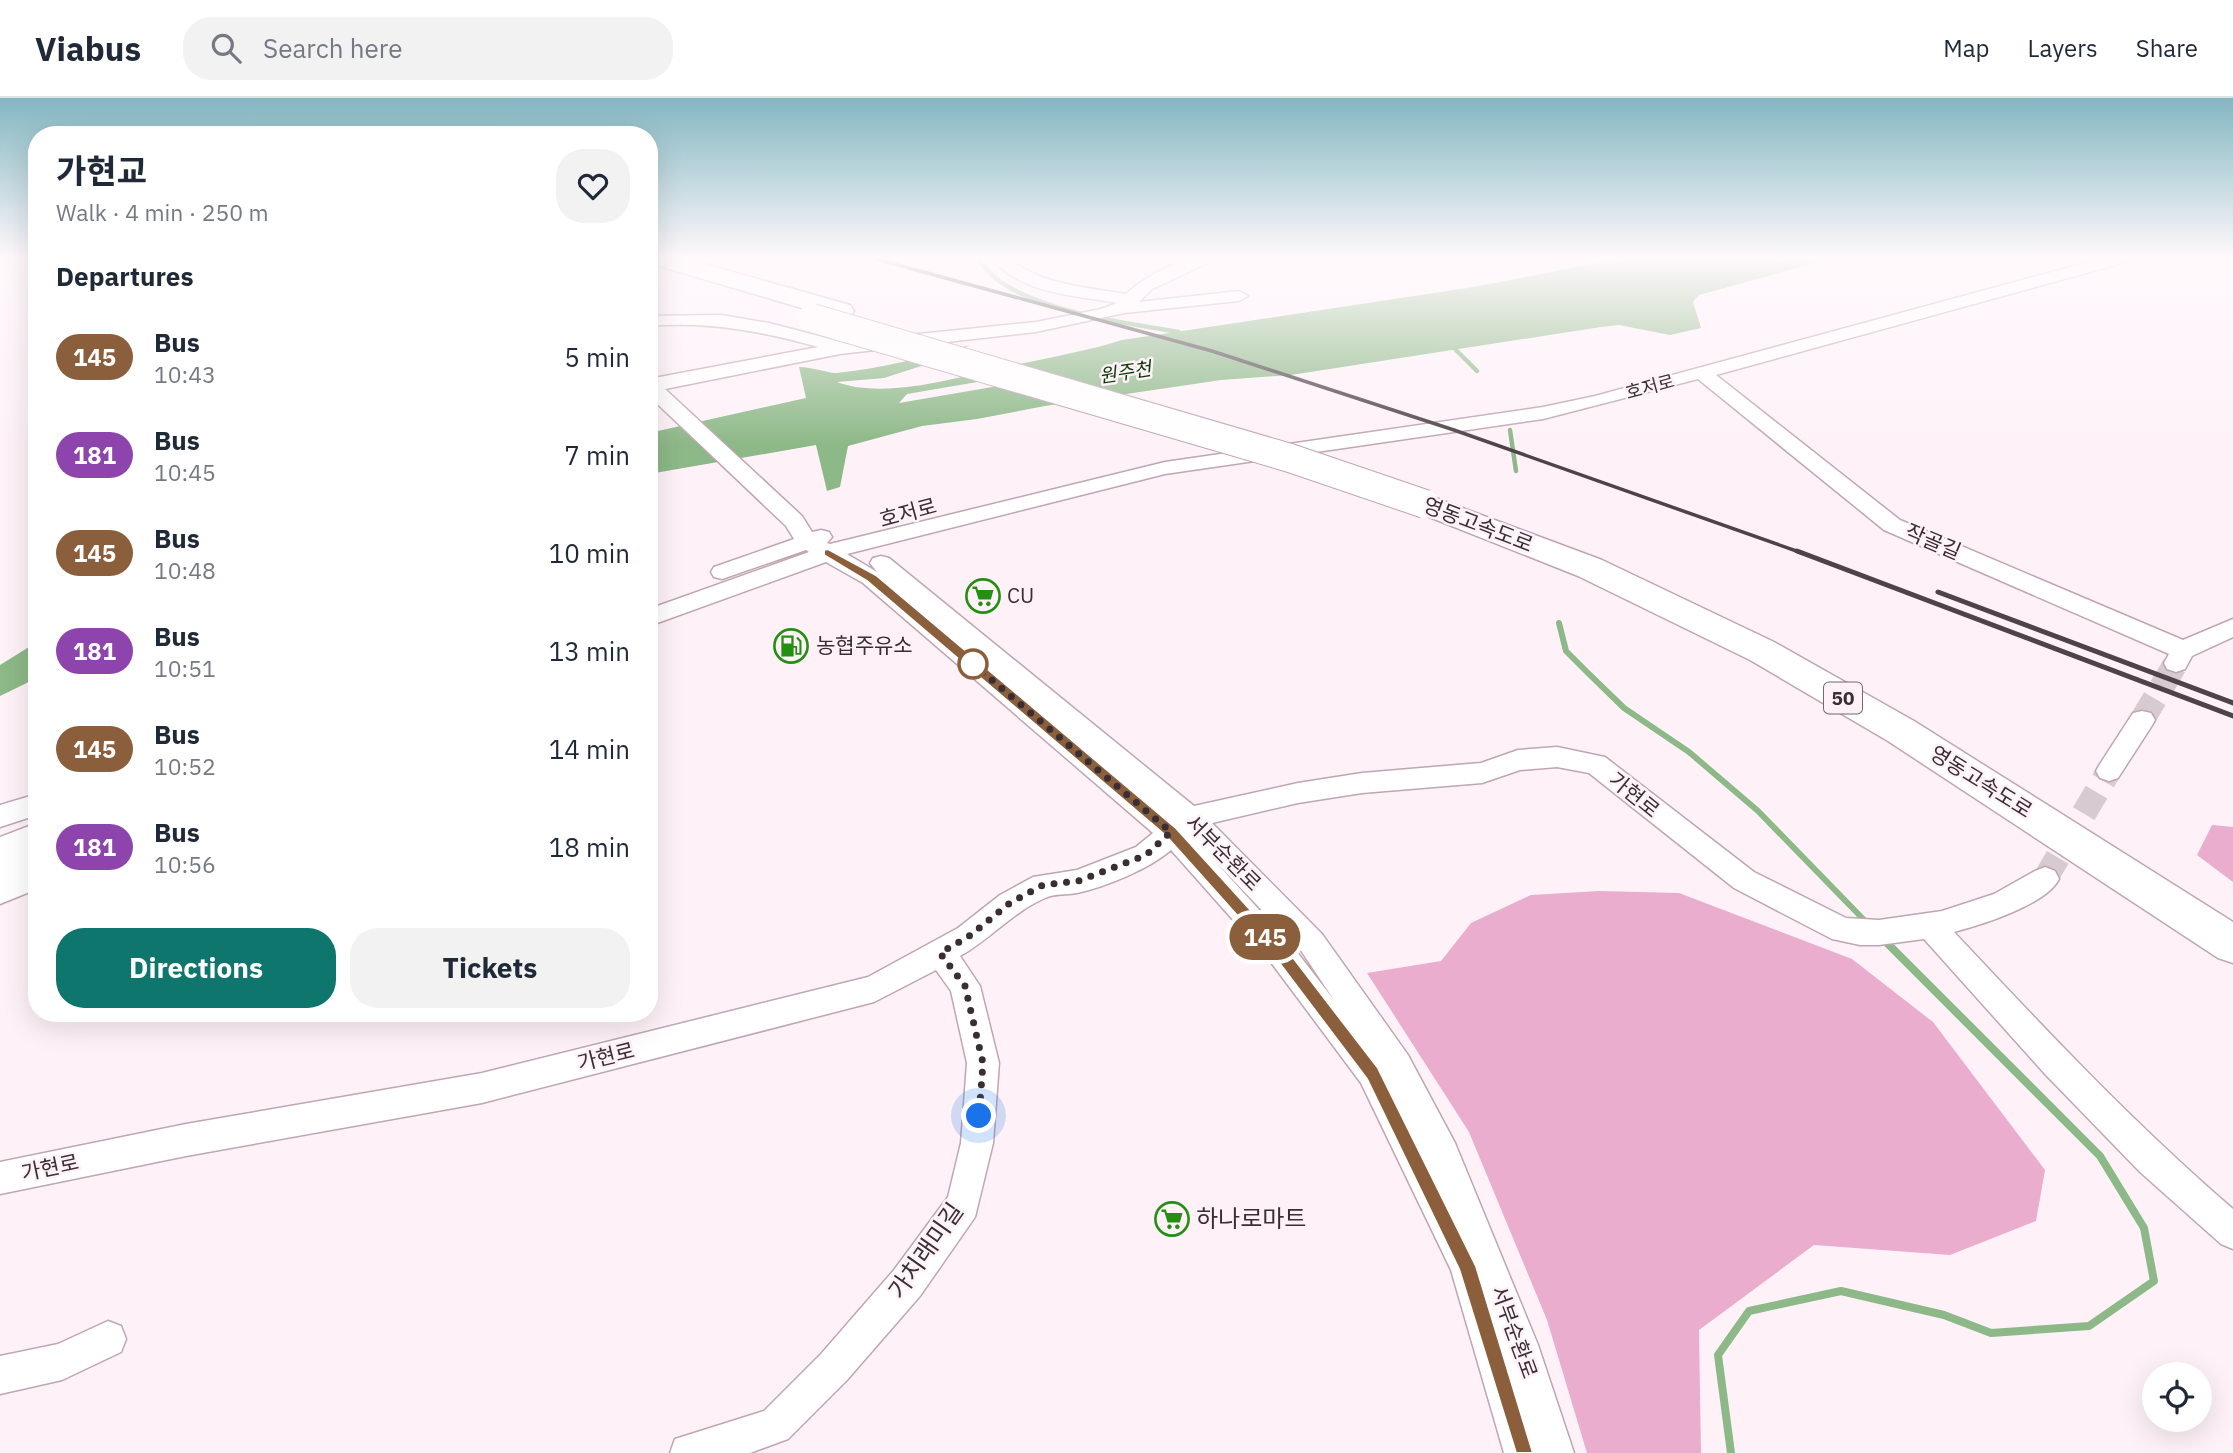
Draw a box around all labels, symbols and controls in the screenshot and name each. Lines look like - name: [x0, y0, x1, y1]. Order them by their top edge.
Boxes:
- search box: [183, 17, 673, 80]
- text: Viabus: [35, 27, 141, 70]
- icon: search: [207, 29, 245, 67]
- text: Search here: [263, 31, 402, 65]
- text: Map: [1943, 32, 1990, 64]
- text: Layers: [2028, 32, 2098, 64]
- text: Share: [2136, 32, 2198, 64]
- text: 가현교: [56, 149, 147, 192]
- button: heart: [556, 149, 630, 223]
- text: Walk · 4 min · 250 m: [56, 197, 269, 227]
- text: Departures: [56, 259, 194, 293]
- text: Bus: [154, 325, 200, 359]
- text: 5 min: [564, 340, 630, 374]
- text: 145: [73, 341, 116, 373]
- water label: 원주천: [1097, 356, 1154, 388]
- text: 10:43: [154, 359, 216, 389]
- street label: 호저로: [1623, 369, 1677, 404]
- text: Bus: [154, 423, 200, 457]
- text: 7 min: [564, 438, 630, 472]
- text: 181: [73, 439, 116, 471]
- text: 10:45: [154, 457, 216, 487]
- street label: 영동고속도로: [1419, 490, 1537, 558]
- street label: 호저로: [876, 491, 939, 533]
- street label: 작골길: [1901, 517, 1966, 565]
- text: Bus: [154, 521, 200, 555]
- text: 10 min: [549, 536, 630, 570]
- text: 145: [73, 537, 116, 569]
- text: 10:48: [154, 555, 216, 585]
- supermarket icon: CU: [964, 577, 1002, 615]
- place label: CU: [1007, 581, 1034, 609]
- text: Bus: [154, 619, 200, 653]
- fuel station icon: 농협주유소: [772, 627, 810, 665]
- place label: 농협주유소: [816, 631, 913, 659]
- text: 13 min: [549, 634, 630, 668]
- text: 181: [73, 635, 116, 667]
- unlabelled marker: [958, 649, 988, 679]
- text: 10:51: [154, 653, 216, 683]
- road number: 50: [1824, 682, 1862, 713]
- text: Bus: [154, 717, 200, 751]
- text: 14 min: [549, 732, 630, 766]
- text: 145: [73, 733, 116, 765]
- street label: 영동고속도로: [1925, 739, 2038, 824]
- text: 10:52: [154, 751, 216, 781]
- street label: 가현로: [1603, 765, 1666, 823]
- street label: 서부순환로: [1180, 808, 1268, 896]
- text: Bus: [154, 815, 200, 849]
- text: 18 min: [549, 830, 630, 864]
- text: 181: [73, 831, 116, 863]
- text: 10:56: [154, 849, 216, 879]
- line badge: 145: [1225, 914, 1305, 960]
- text: 145: [1243, 921, 1287, 953]
- button: Directions: [56, 928, 336, 1008]
- button: Tickets: [350, 928, 630, 1008]
- street label: 가현로: [574, 1035, 637, 1077]
- your location: [961, 1098, 996, 1133]
- street label: 가현로: [19, 1147, 81, 1187]
- street label: 가치래미길: [880, 1196, 970, 1305]
- supermarket icon: 하나로마트: [1153, 1200, 1191, 1238]
- place label: 하나로마트: [1196, 1202, 1306, 1234]
- street label: 서부순환로: [1485, 1281, 1545, 1382]
- map controls: [2142, 1362, 2212, 1432]
- button: locate: [2142, 1362, 2212, 1432]

